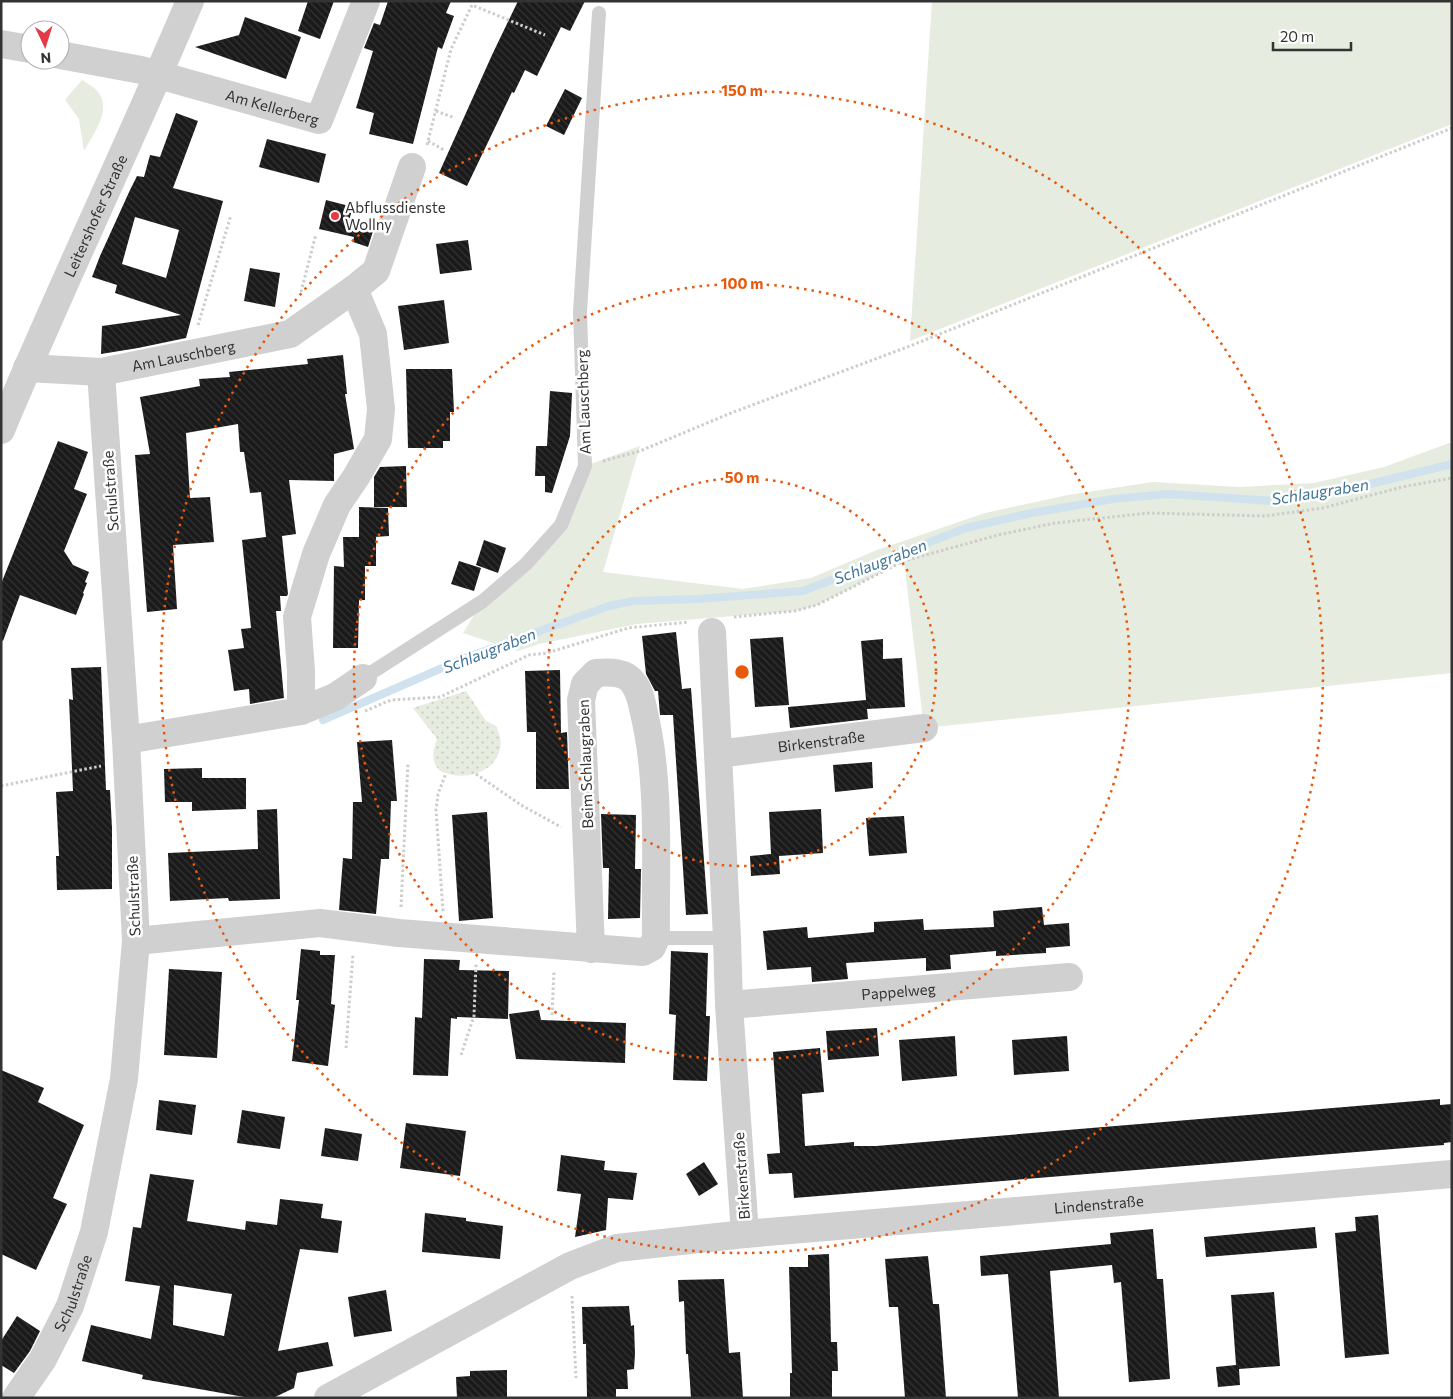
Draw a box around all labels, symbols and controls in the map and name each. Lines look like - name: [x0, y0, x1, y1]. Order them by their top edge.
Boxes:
- north arrow: [20, 20, 70, 70]
- scale bar: [1273, 20, 1350, 52]
- text: 20 m: [1280, 27, 1314, 45]
- text: N: [40, 50, 52, 67]
- text: 150 m: [721, 81, 763, 99]
- street label: Am Kellerberg: [224, 85, 321, 129]
- street label: Leitershofer Straße: [60, 152, 130, 280]
- place label: Abflussdienste Wollny: [345, 198, 446, 233]
- marker: Abflussdienste Wollny: [329, 210, 341, 222]
- text: 100 m: [721, 274, 763, 292]
- street label: Am Lauschberg: [130, 336, 236, 375]
- street label: Am Lauschberg: [572, 349, 594, 455]
- street label: Schulstraße: [98, 450, 122, 532]
- text: 50 m: [725, 468, 759, 486]
- water label: Schlaugraben: [1270, 474, 1370, 508]
- water label: Schlaugraben: [831, 535, 929, 587]
- water label: Schlaugraben: [440, 624, 538, 676]
- centre of rings: [733, 663, 751, 681]
- street label: Beim Schlaugraben: [574, 699, 596, 829]
- street label: Birkenstraße: [777, 727, 866, 755]
- street label: Schulstraße: [123, 855, 143, 937]
- street label: Pappelweg: [861, 979, 936, 1003]
- street label: Birkenstraße: [729, 1132, 753, 1220]
- street label: Lindenstraße: [1053, 1191, 1144, 1217]
- street label: Schulstraße: [50, 1252, 95, 1334]

